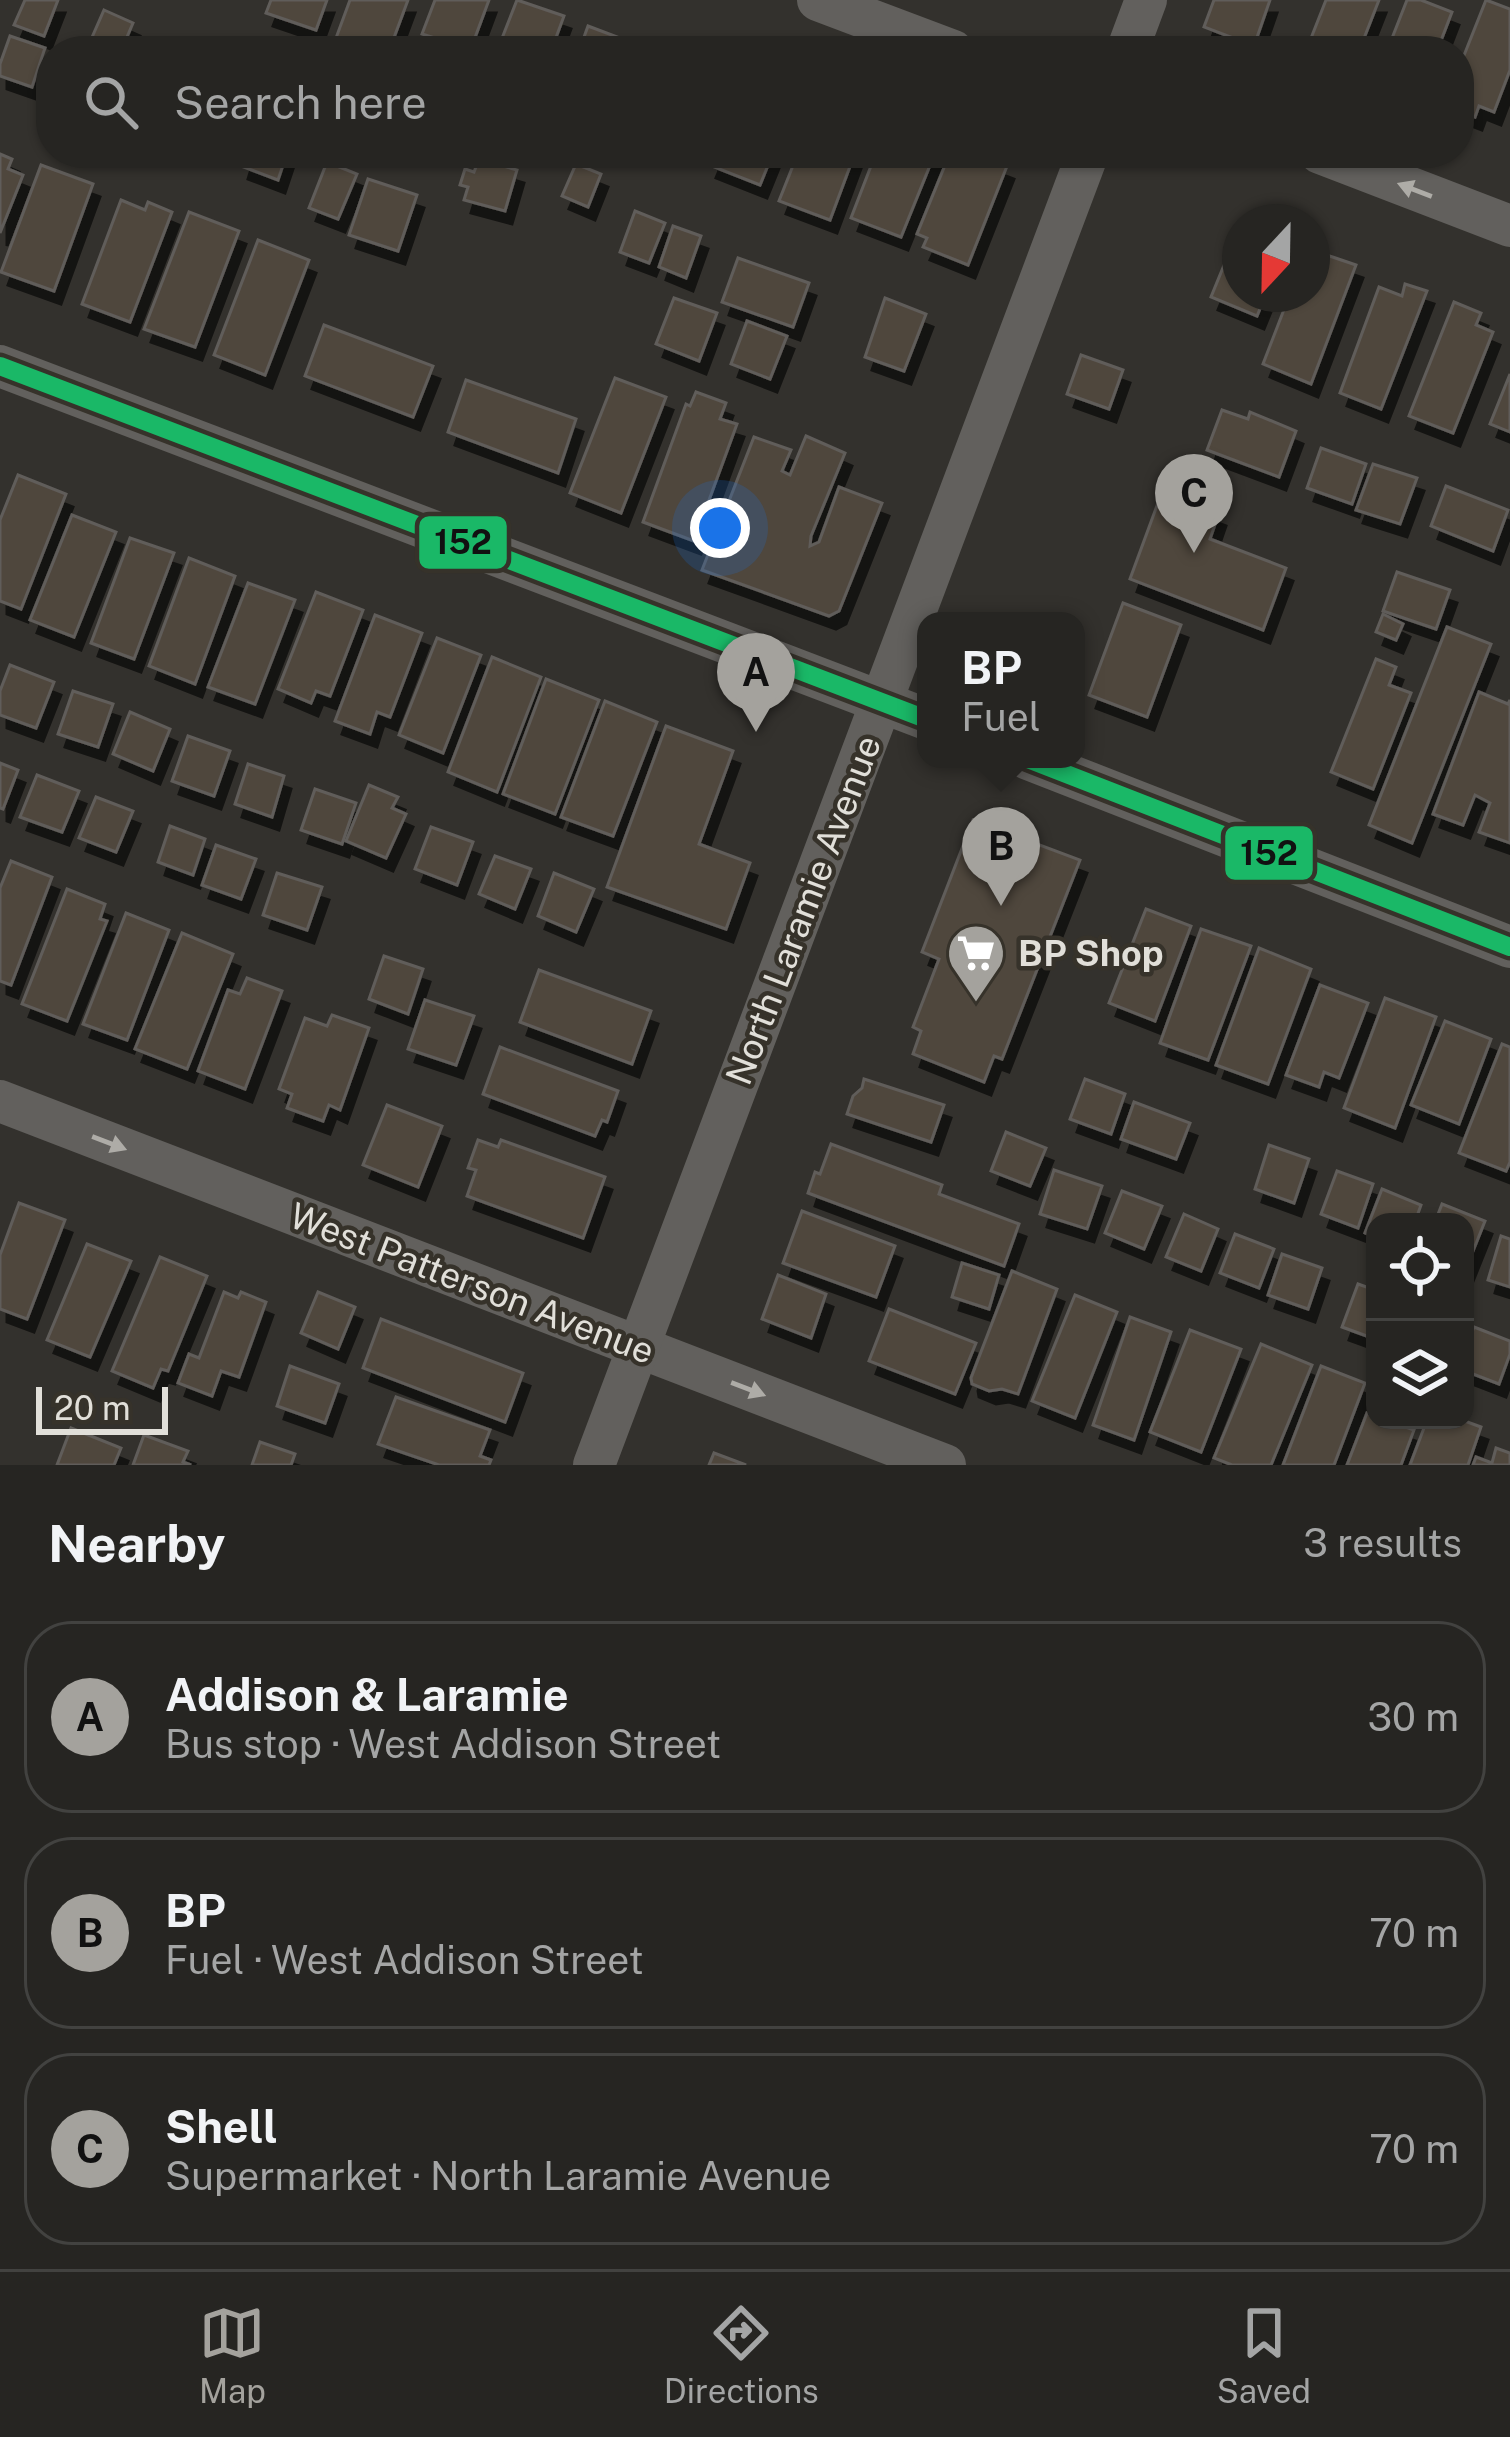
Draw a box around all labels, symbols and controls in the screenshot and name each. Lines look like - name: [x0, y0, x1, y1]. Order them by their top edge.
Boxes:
- search box: [36, 36, 1474, 168]
- icon: search: [78, 69, 144, 135]
- text: Search here: [174, 76, 427, 129]
- one-way arrow: [1397, 179, 1433, 198]
- north arrow: [1222, 204, 1330, 312]
- pin: C: [1155, 454, 1233, 553]
- your location: [690, 498, 750, 558]
- line badge: 152: [417, 514, 509, 571]
- text: 152: [434, 523, 492, 561]
- popup: [917, 612, 1085, 768]
- pin: A: [717, 633, 795, 732]
- text: BP: [961, 641, 1022, 694]
- text: Fuel: [961, 694, 1041, 740]
- street label: North Laramie Avenue: [717, 730, 889, 1090]
- pin: B: [962, 807, 1040, 906]
- line badge: 152: [1223, 824, 1315, 882]
- text: 152: [1240, 834, 1298, 872]
- supermarket icon: BP Shop: [945, 922, 1007, 1004]
- place label: BP Shop: [1018, 932, 1164, 974]
- one-way arrow: [92, 1134, 128, 1153]
- street label: West Patterson Avenue: [284, 1194, 660, 1372]
- map controls: [1366, 1213, 1474, 1429]
- button: locate: [1366, 1213, 1474, 1321]
- button: layers: [1366, 1321, 1474, 1429]
- one-way arrow: [730, 1380, 766, 1399]
- scale bar: [36, 1381, 168, 1434]
- text: 20 m: [54, 1389, 130, 1427]
- text: Nearby: [48, 1514, 225, 1573]
- text: 3 results: [1303, 1520, 1462, 1566]
- text: Addison & Laramie: [165, 1668, 569, 1721]
- text: A: [76, 1694, 104, 1740]
- text: 30 m: [1368, 1694, 1459, 1740]
- text: Bus stop · West Addison Street: [165, 1721, 721, 1767]
- text: BP: [165, 1884, 226, 1937]
- text: B: [77, 1910, 103, 1956]
- text: 70 m: [1369, 1910, 1459, 1956]
- text: Fuel · West Addison Street: [165, 1937, 644, 1983]
- text: Shell: [165, 2100, 278, 2153]
- text: C: [76, 2126, 104, 2172]
- text: 70 m: [1369, 2126, 1459, 2172]
- text: Supermarket · North Laramie Avenue: [165, 2153, 831, 2199]
- tab: Map: [199, 2300, 266, 2410]
- tab: Directions: [664, 2300, 819, 2410]
- tab: Saved: [1217, 2300, 1311, 2410]

